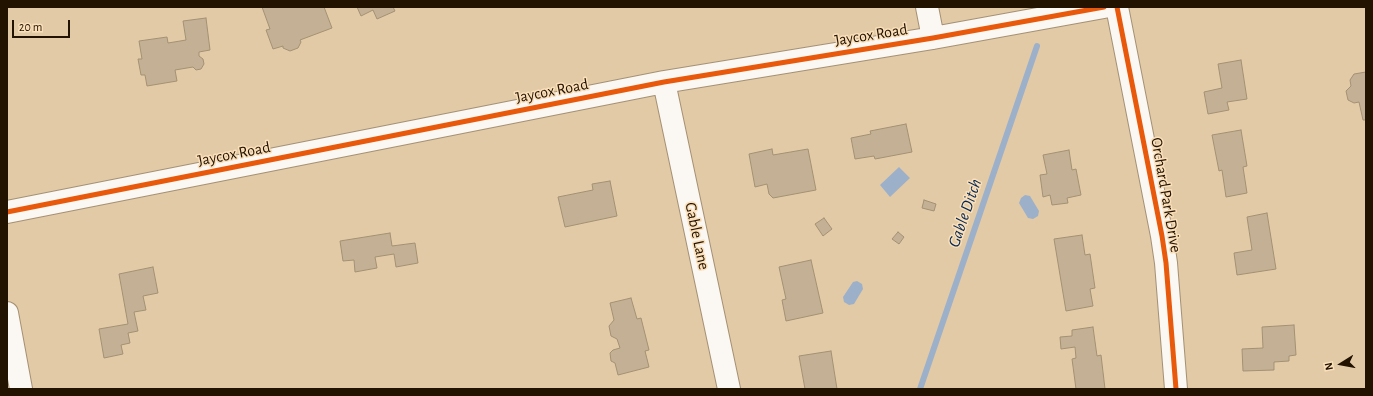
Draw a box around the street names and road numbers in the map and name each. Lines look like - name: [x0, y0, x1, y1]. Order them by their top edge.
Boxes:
- street label: Jaycox Road: [833, 20, 909, 50]
- street label: Jaycox Road: [514, 75, 590, 107]
- street label: Orchard Park Drive: [1146, 136, 1186, 254]
- street label: Jaycox Road: [196, 138, 272, 170]
- street label: Gable Lane: [680, 200, 714, 272]

